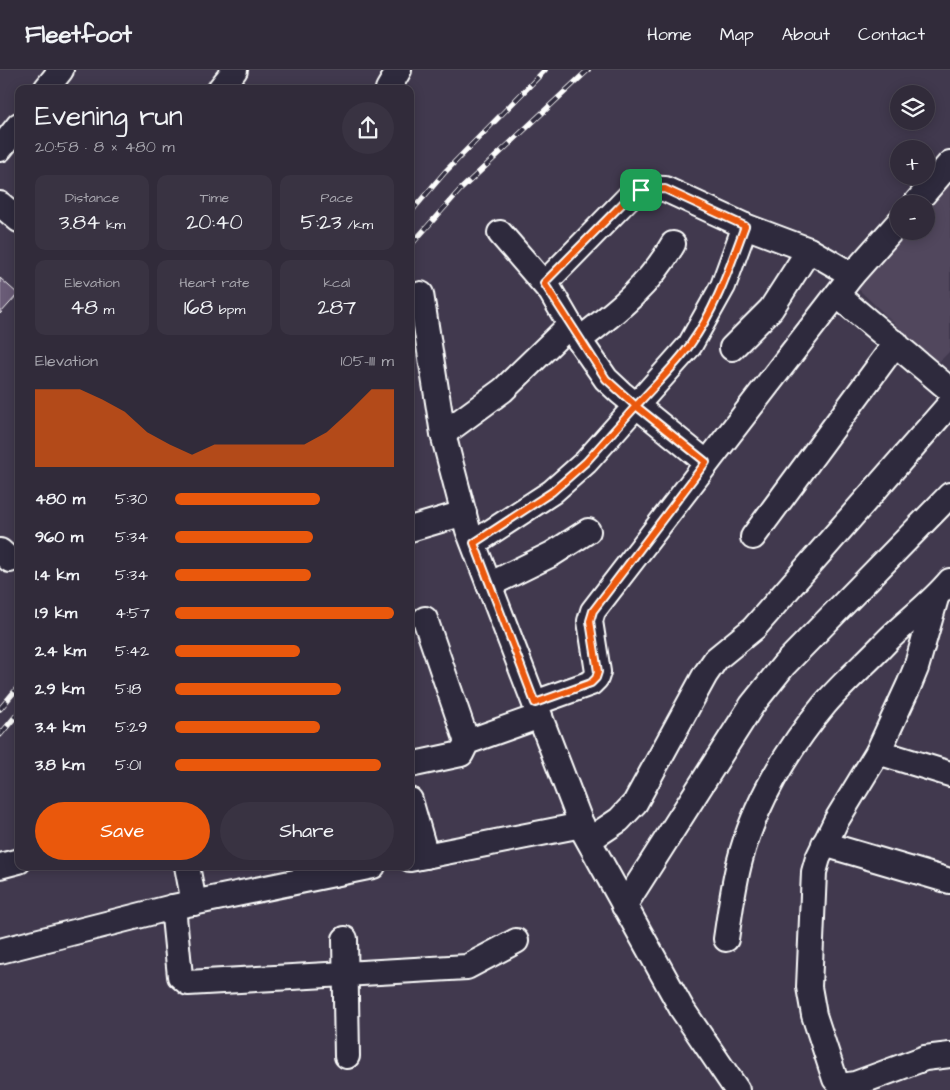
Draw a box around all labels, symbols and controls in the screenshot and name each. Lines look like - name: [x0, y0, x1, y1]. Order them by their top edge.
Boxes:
- text: Fleetfoot: [25, 18, 132, 52]
- text: Home: [647, 22, 692, 47]
- text: Map: [720, 22, 754, 47]
- text: About: [782, 22, 830, 47]
- text: Contact: [858, 22, 925, 47]
- map controls: [890, 85, 935, 240]
- button: layers: [890, 85, 935, 130]
- text: Evening run: [35, 97, 183, 136]
- button: share: [342, 102, 394, 154]
- text: 20:58 · 8 × 480 m: [35, 136, 175, 158]
- button: +: [890, 140, 935, 185]
- pin: [620, 169, 662, 211]
- icon: arrive: [627, 176, 655, 204]
- text: Distance: [65, 188, 119, 208]
- text: Time: [200, 188, 229, 208]
- text: Pace: [321, 188, 353, 208]
- button: −: [890, 195, 935, 240]
- text: 3.84: [59, 208, 100, 237]
- text: 20:40: [186, 208, 243, 237]
- text: 5:23: [301, 208, 342, 237]
- text: km: [100, 215, 126, 235]
- text: /km: [342, 215, 373, 235]
- text: Elevation: [65, 273, 120, 293]
- text: Heart rate: [179, 273, 250, 293]
- text: kcal: [323, 273, 350, 293]
- text: 48: [70, 293, 98, 322]
- text: 168: [184, 293, 213, 322]
- text: 287: [318, 293, 356, 322]
- text: m: [98, 300, 114, 320]
- text: bpm: [213, 300, 245, 320]
- text: Elevation: [35, 350, 98, 372]
- text: 105–111 m: [341, 350, 394, 372]
- text: 480 m: [35, 488, 85, 510]
- text: 5:30: [115, 488, 147, 510]
- text: 960 m: [35, 526, 83, 548]
- text: 5:34: [115, 526, 148, 548]
- text: 1.4 km: [35, 564, 79, 586]
- text: 5:34: [115, 564, 148, 586]
- text: 1.9 km: [35, 602, 77, 624]
- text: 4:57: [115, 602, 150, 624]
- text: 2.4 km: [35, 640, 86, 662]
- text: 5:42: [115, 640, 149, 662]
- text: 2.9 km: [35, 678, 84, 700]
- text: 5:18: [115, 678, 141, 700]
- text: 3.4 km: [35, 716, 85, 738]
- text: 5:29: [115, 716, 147, 738]
- text: 3.8 km: [35, 754, 84, 776]
- text: 5:01: [115, 754, 141, 776]
- button: Save: [35, 802, 210, 860]
- button: Share: [220, 802, 394, 860]

